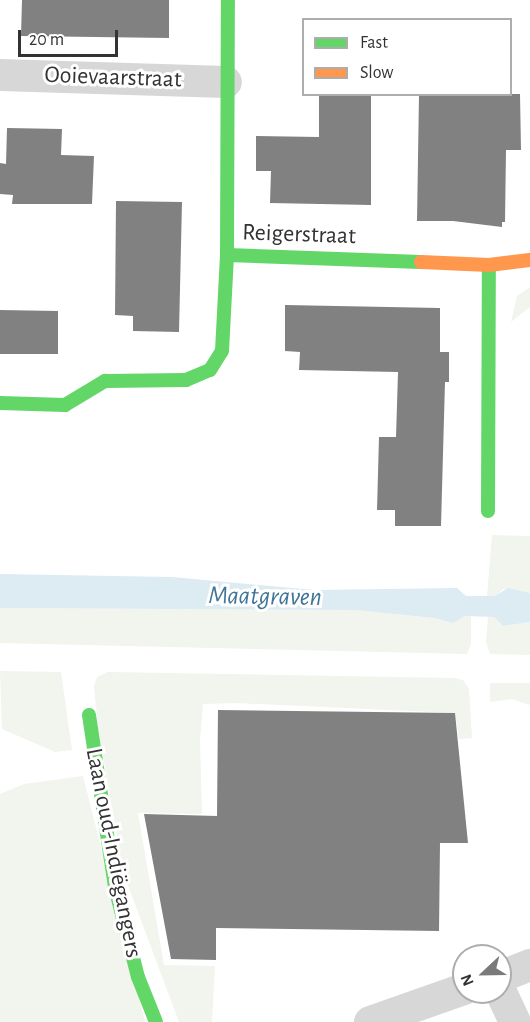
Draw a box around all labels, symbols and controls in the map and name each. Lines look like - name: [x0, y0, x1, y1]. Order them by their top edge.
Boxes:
- scale bar: [21, 18, 122, 56]
- legend: [302, 18, 512, 96]
- text: 20 m: [29, 31, 64, 49]
- text: Fast: [360, 34, 388, 52]
- street label: Ooievaarstraat: [44, 61, 182, 95]
- text: Slow: [360, 64, 393, 82]
- street label: Reigerstraat: [242, 219, 356, 251]
- water label: Maatgraven: [208, 580, 322, 614]
- street label: Laan oud-Indiëgangers: [79, 746, 147, 960]
- north arrow: [452, 944, 512, 1004]
- text: N: [458, 972, 477, 988]

